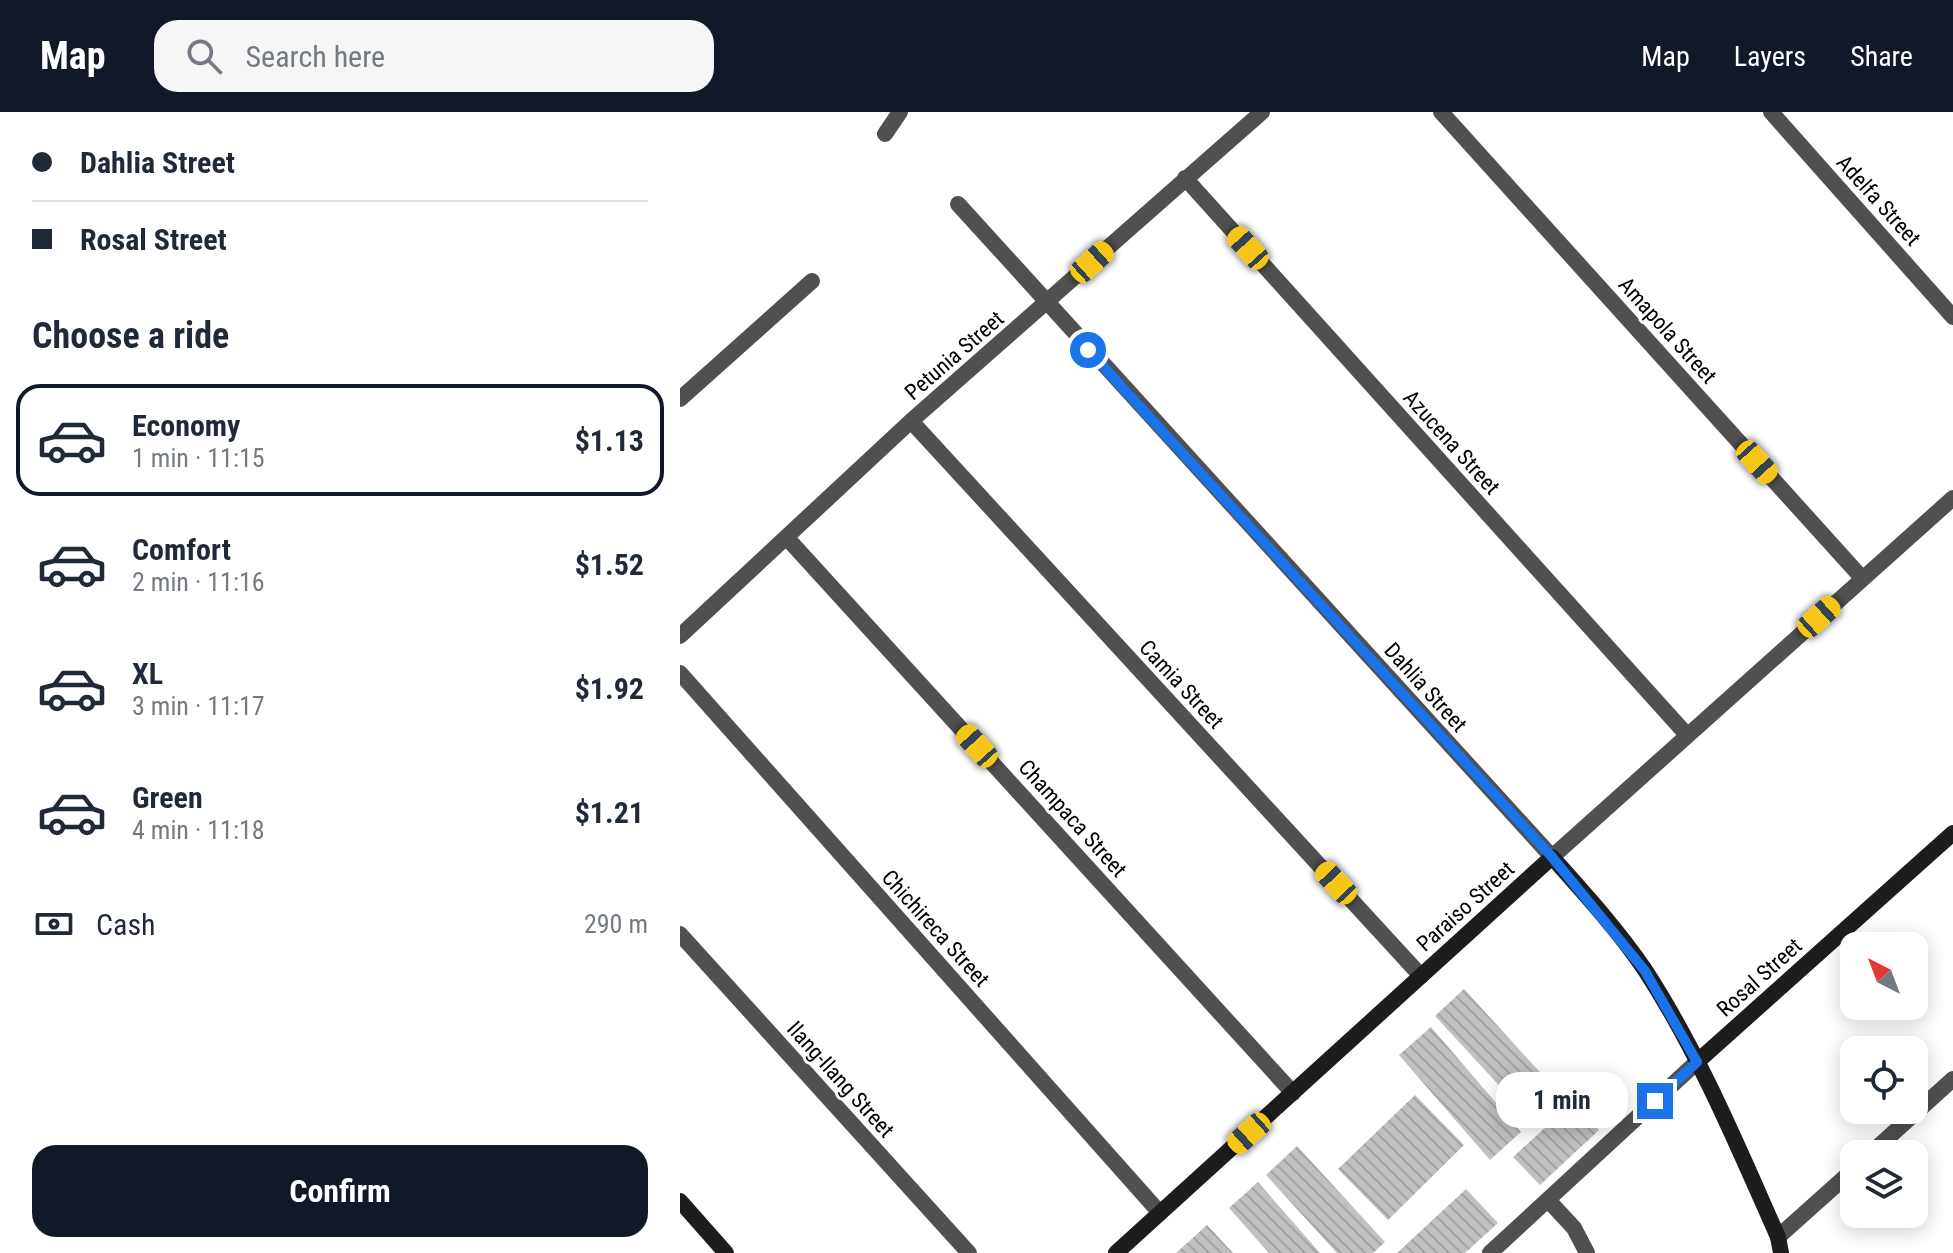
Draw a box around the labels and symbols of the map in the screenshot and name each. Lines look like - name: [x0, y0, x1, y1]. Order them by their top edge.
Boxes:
- street label: Adelfa Street: [1832, 150, 1926, 251]
- car: [1223, 222, 1273, 274]
- car: [1066, 237, 1118, 287]
- street label: Amapola Street: [1614, 272, 1722, 388]
- street label: Petunia Street: [900, 306, 1009, 405]
- route start: [1070, 332, 1106, 368]
- street label: Azucena Street: [1398, 385, 1505, 500]
- car: [1732, 436, 1782, 488]
- car: [1793, 592, 1845, 642]
- street label: Camia Street: [1134, 635, 1229, 734]
- street label: Dahlia Street: [1379, 638, 1472, 737]
- car: [952, 720, 1002, 772]
- street label: Champaca Street: [1014, 755, 1132, 882]
- street label: Paraiso Street: [1412, 856, 1519, 957]
- car: [1311, 857, 1361, 909]
- street label: Chichireca Street: [877, 865, 994, 992]
- north arrow: [1840, 932, 1928, 1020]
- street label: Rosal Street: [1712, 933, 1807, 1022]
- street label: Ilang-Ilang Street: [782, 1016, 899, 1142]
- callout: 1 min: [1495, 1073, 1627, 1129]
- route end: [1637, 1083, 1673, 1119]
- car: [1223, 1108, 1275, 1158]

